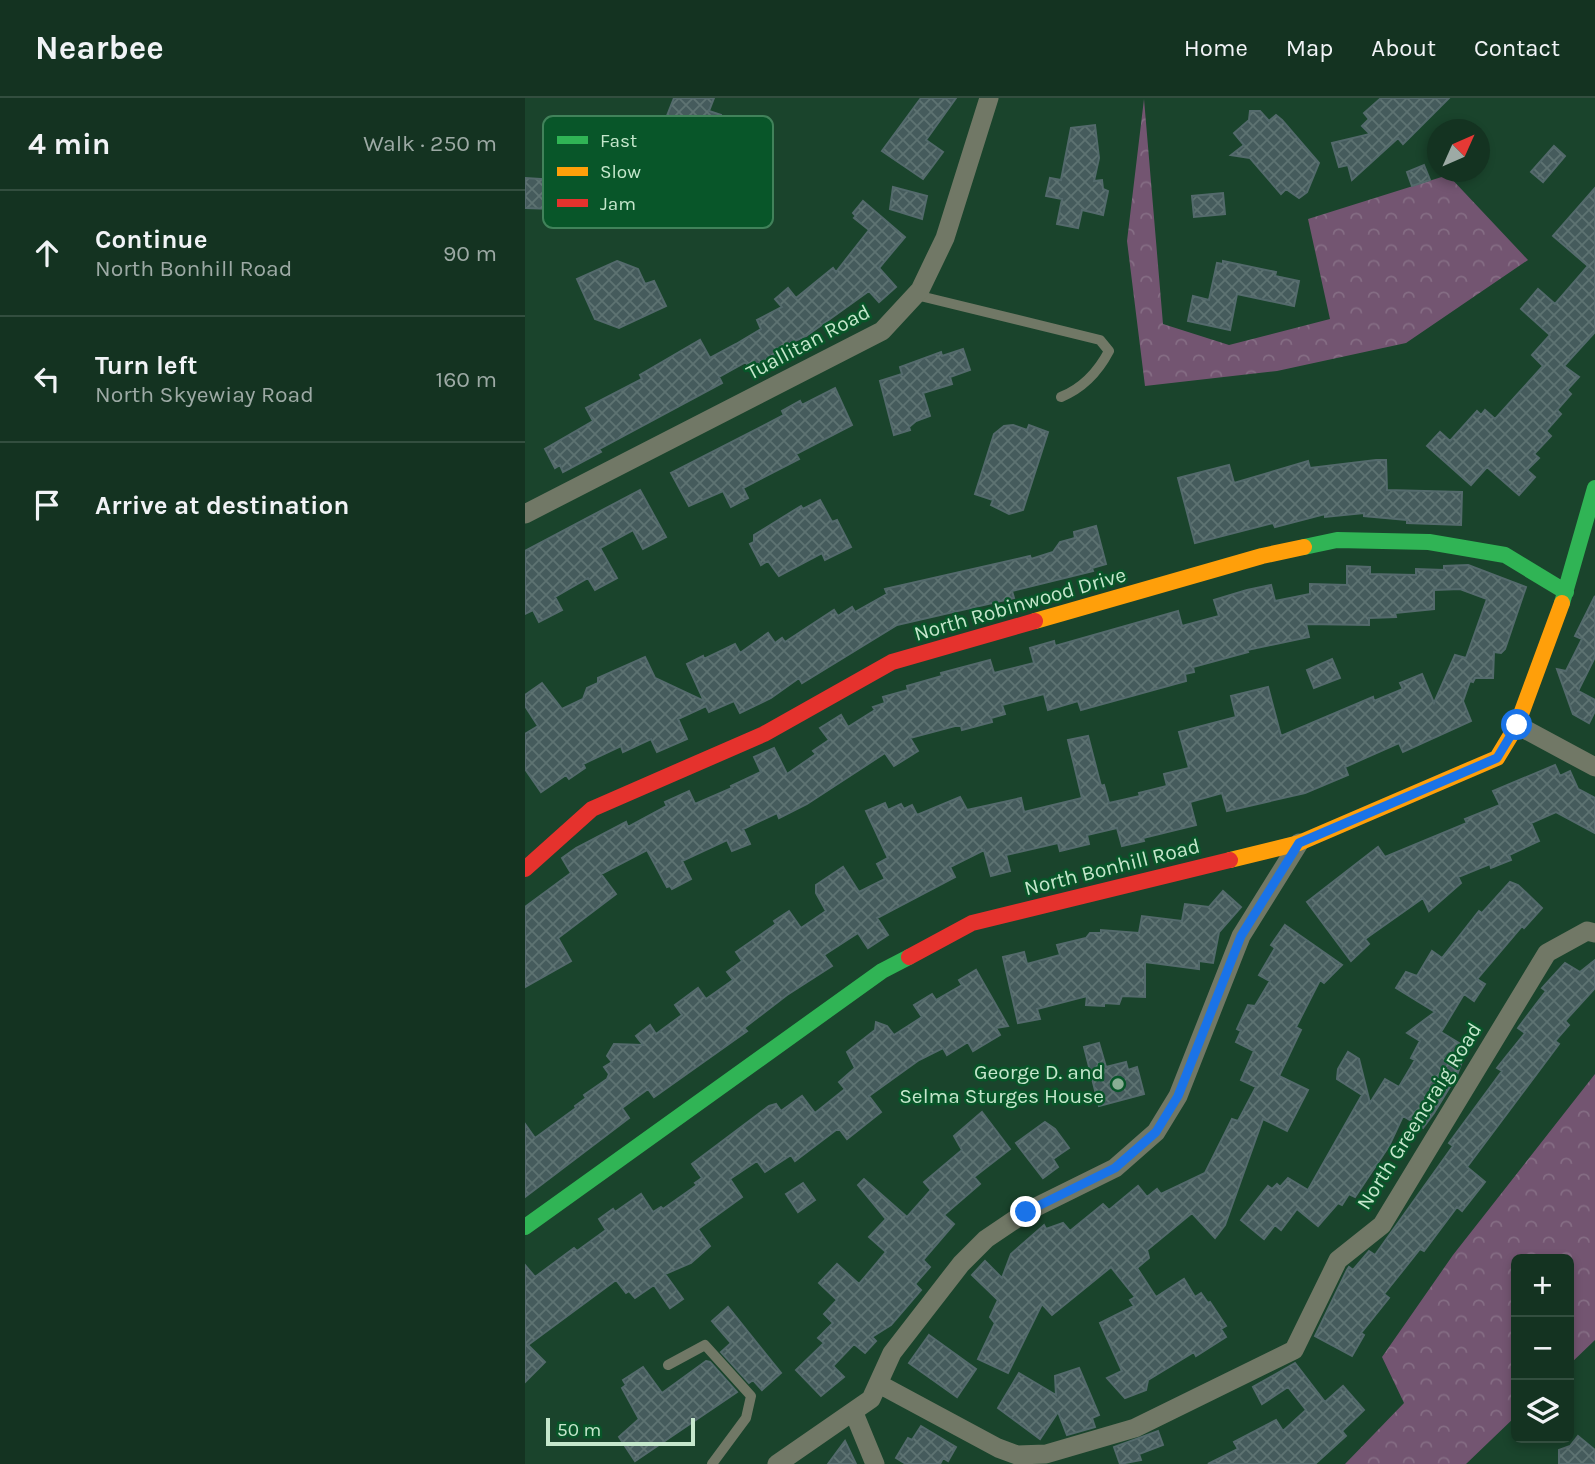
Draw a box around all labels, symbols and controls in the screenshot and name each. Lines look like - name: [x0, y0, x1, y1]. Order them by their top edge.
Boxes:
- text: Nearbee: [35, 29, 164, 67]
- text: Home: [1184, 34, 1248, 62]
- text: Map: [1286, 34, 1333, 62]
- text: About: [1371, 34, 1436, 62]
- text: Contact: [1474, 34, 1560, 62]
- legend: [543, 116, 773, 228]
- north arrow: [1427, 119, 1490, 182]
- text: 4 min: [28, 126, 110, 162]
- text: Walk · 250 m: [363, 130, 497, 157]
- text: Fast: [600, 130, 637, 152]
- text: Slow: [600, 161, 641, 183]
- text: Jam: [600, 193, 636, 215]
- text: Continue: [95, 224, 207, 255]
- icon: ahead: [28, 234, 66, 272]
- text: 90 m: [443, 240, 497, 267]
- text: North Bonhill Road: [95, 255, 292, 282]
- street label: Tuallitan Road: [742, 299, 874, 385]
- text: Turn left: [95, 350, 197, 381]
- icon: left: [28, 360, 66, 398]
- text: 160 m: [436, 366, 497, 393]
- text: North Skyewiay Road: [95, 381, 314, 408]
- icon: arrive: [28, 486, 66, 524]
- text: Arrive at destination: [95, 490, 349, 521]
- street label: North Robinwood Drive: [911, 562, 1129, 646]
- route start: [1501, 709, 1532, 740]
- street label: North Bonhill Road: [1022, 834, 1202, 900]
- street label: North Greencraig Road: [1352, 1018, 1486, 1214]
- place label: George D. and Selma Sturges House: [899, 1060, 1104, 1108]
- marker: George D. and Selma Sturges House: [1110, 1076, 1126, 1092]
- route end: [1010, 1196, 1041, 1227]
- map controls: [1511, 1254, 1574, 1443]
- button: +: [1511, 1254, 1574, 1317]
- button: −: [1511, 1317, 1574, 1380]
- button: layers: [1511, 1380, 1574, 1443]
- scale bar: [546, 1415, 695, 1447]
- text: 50 m: [557, 1419, 601, 1441]

